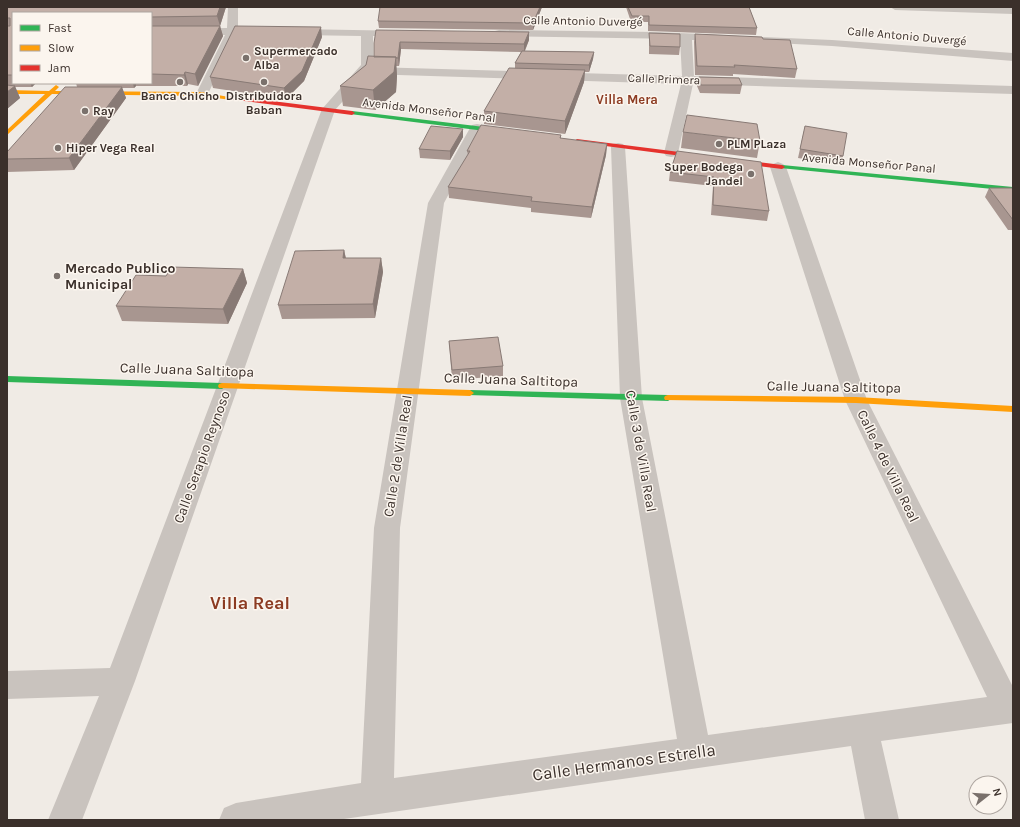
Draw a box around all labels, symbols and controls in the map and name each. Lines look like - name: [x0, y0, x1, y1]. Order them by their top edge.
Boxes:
- legend: [12, 12, 152, 84]
- street label: Calle Antonio Duvergé: [523, 13, 643, 29]
- text: Fast: [48, 21, 72, 35]
- street label: Calle Antonio Duvergé: [847, 24, 967, 48]
- text: Slow: [48, 41, 74, 55]
- place label: Supermercado Alba: [254, 44, 338, 72]
- marker: Supermercado Alba: [241, 53, 251, 63]
- text: Jam: [48, 61, 71, 75]
- street label: Calle Primera: [627, 71, 701, 87]
- marker: Banca Chicho: [175, 77, 185, 87]
- marker: Distribuidora Baban: [259, 77, 269, 87]
- place label: Banca Chicho: [141, 89, 219, 103]
- place label: Distribuidora Baban: [226, 89, 302, 117]
- district label: Villa Mera: [596, 92, 658, 107]
- street label: Avenida Monseñor Panal: [362, 95, 496, 125]
- place label: Ray: [93, 104, 114, 118]
- marker: Ray: [80, 106, 90, 116]
- place label: PLM PLaza: [727, 137, 786, 151]
- marker: PLM PLaza: [714, 139, 724, 149]
- place label: Hiper Vega Real: [66, 141, 155, 155]
- marker: Hiper Vega Real: [53, 143, 63, 153]
- street label: Avenida Monseñor Panal: [802, 150, 936, 176]
- place label: Super Bodega Jandel: [664, 160, 743, 188]
- marker: Super Bodega Jandel: [746, 169, 756, 179]
- place label: Mercado Publico Municipal: [65, 260, 176, 293]
- marker: Mercado Publico Municipal: [52, 271, 62, 281]
- street label: Calle Juana Saltitopa: [120, 359, 254, 381]
- street label: Calle Juana Saltitopa: [444, 369, 578, 391]
- street label: Calle Juana Saltitopa: [767, 377, 901, 397]
- street label: Calle Serapio Reynoso: [170, 388, 234, 526]
- street label: Calle 3 de Villa Real: [622, 389, 660, 513]
- street label: Calle 2 de Villa Real: [380, 394, 416, 518]
- street label: Calle 4 de Villa Real: [853, 407, 923, 525]
- district label: Villa Real: [210, 592, 290, 614]
- street label: Calle Hermanos Estrella: [531, 739, 717, 785]
- north arrow: [968, 775, 1008, 815]
- text: N: [990, 787, 1004, 798]

